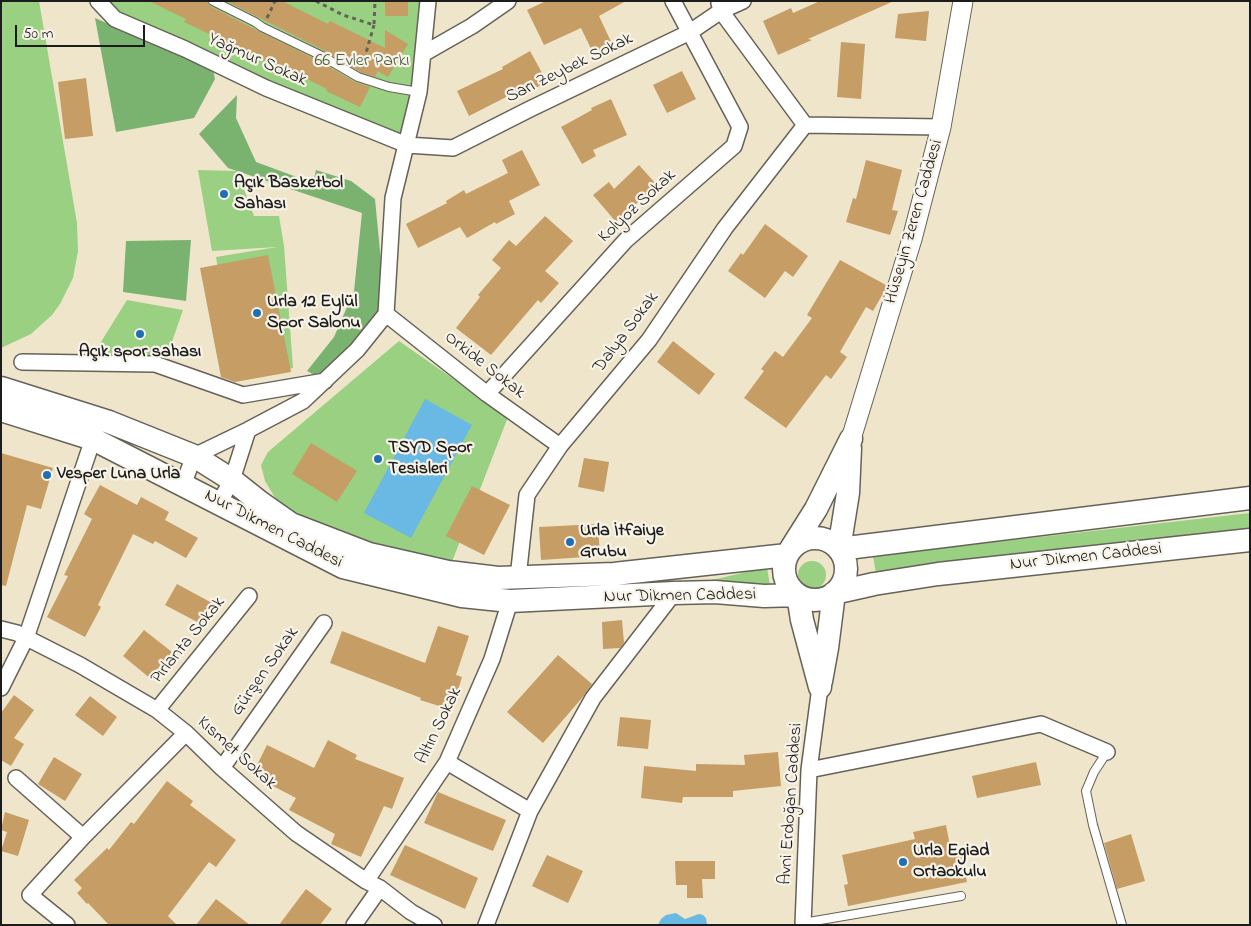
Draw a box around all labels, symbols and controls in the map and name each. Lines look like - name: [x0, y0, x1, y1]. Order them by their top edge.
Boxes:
- scale bar: [18, 15, 148, 47]
- text: 50 m: [23, 23, 53, 45]
- street label: Sarı Zeybek Sokak: [503, 29, 637, 109]
- street label: Yağmur Sokak: [204, 30, 310, 92]
- park label: 66 Evler Parkı: [314, 51, 410, 73]
- street label: Hüseyin Zeren Caddesi: [881, 137, 949, 307]
- street label: Kolyoz Sokak: [595, 166, 681, 248]
- place label: Açık Basketbol Sahası: [234, 173, 343, 215]
- marker: Açık Basketbol Sahası: [218, 188, 230, 200]
- street label: Dalya Sokak: [589, 288, 665, 378]
- place label: Urla 12 Eylül Spor Salonu: [267, 292, 361, 334]
- marker: Urla 12 Eylül Spor Salonu: [251, 307, 263, 319]
- marker: Açık spor sahası: [134, 328, 146, 340]
- street label: Orkide Sokak: [439, 328, 529, 404]
- place label: Açık spor sahası: [79, 342, 201, 364]
- place label: TSYD Spor Tesisleri: [388, 438, 472, 480]
- marker: TSYD Spor Tesisleri: [372, 453, 384, 465]
- place label: Vesper Luna Urla: [57, 464, 180, 486]
- marker: Vesper Luna Urla: [41, 469, 53, 481]
- street label: Nur Dikmen Caddesi: [200, 486, 346, 574]
- place label: Urla İtfaiye Grubu: [580, 521, 664, 564]
- marker: Urla İtfaiye Grubu: [564, 536, 576, 548]
- street label: Nur Dikmen Caddesi: [1009, 539, 1163, 577]
- street label: Nur Dikmen Caddesi: [604, 585, 756, 609]
- street label: Pırlanta Sokak: [147, 593, 231, 689]
- street label: Gürşen Sokak: [227, 623, 305, 721]
- street label: Altın Sokak: [412, 684, 468, 768]
- street label: Kısmet Sokak: [192, 713, 280, 795]
- street label: Avni Erdoğan Caddesi: [776, 722, 808, 886]
- place label: Urla Egiad Ortaokulu: [913, 841, 989, 884]
- marker: Urla Egiad Ortaokulu: [897, 856, 909, 868]

